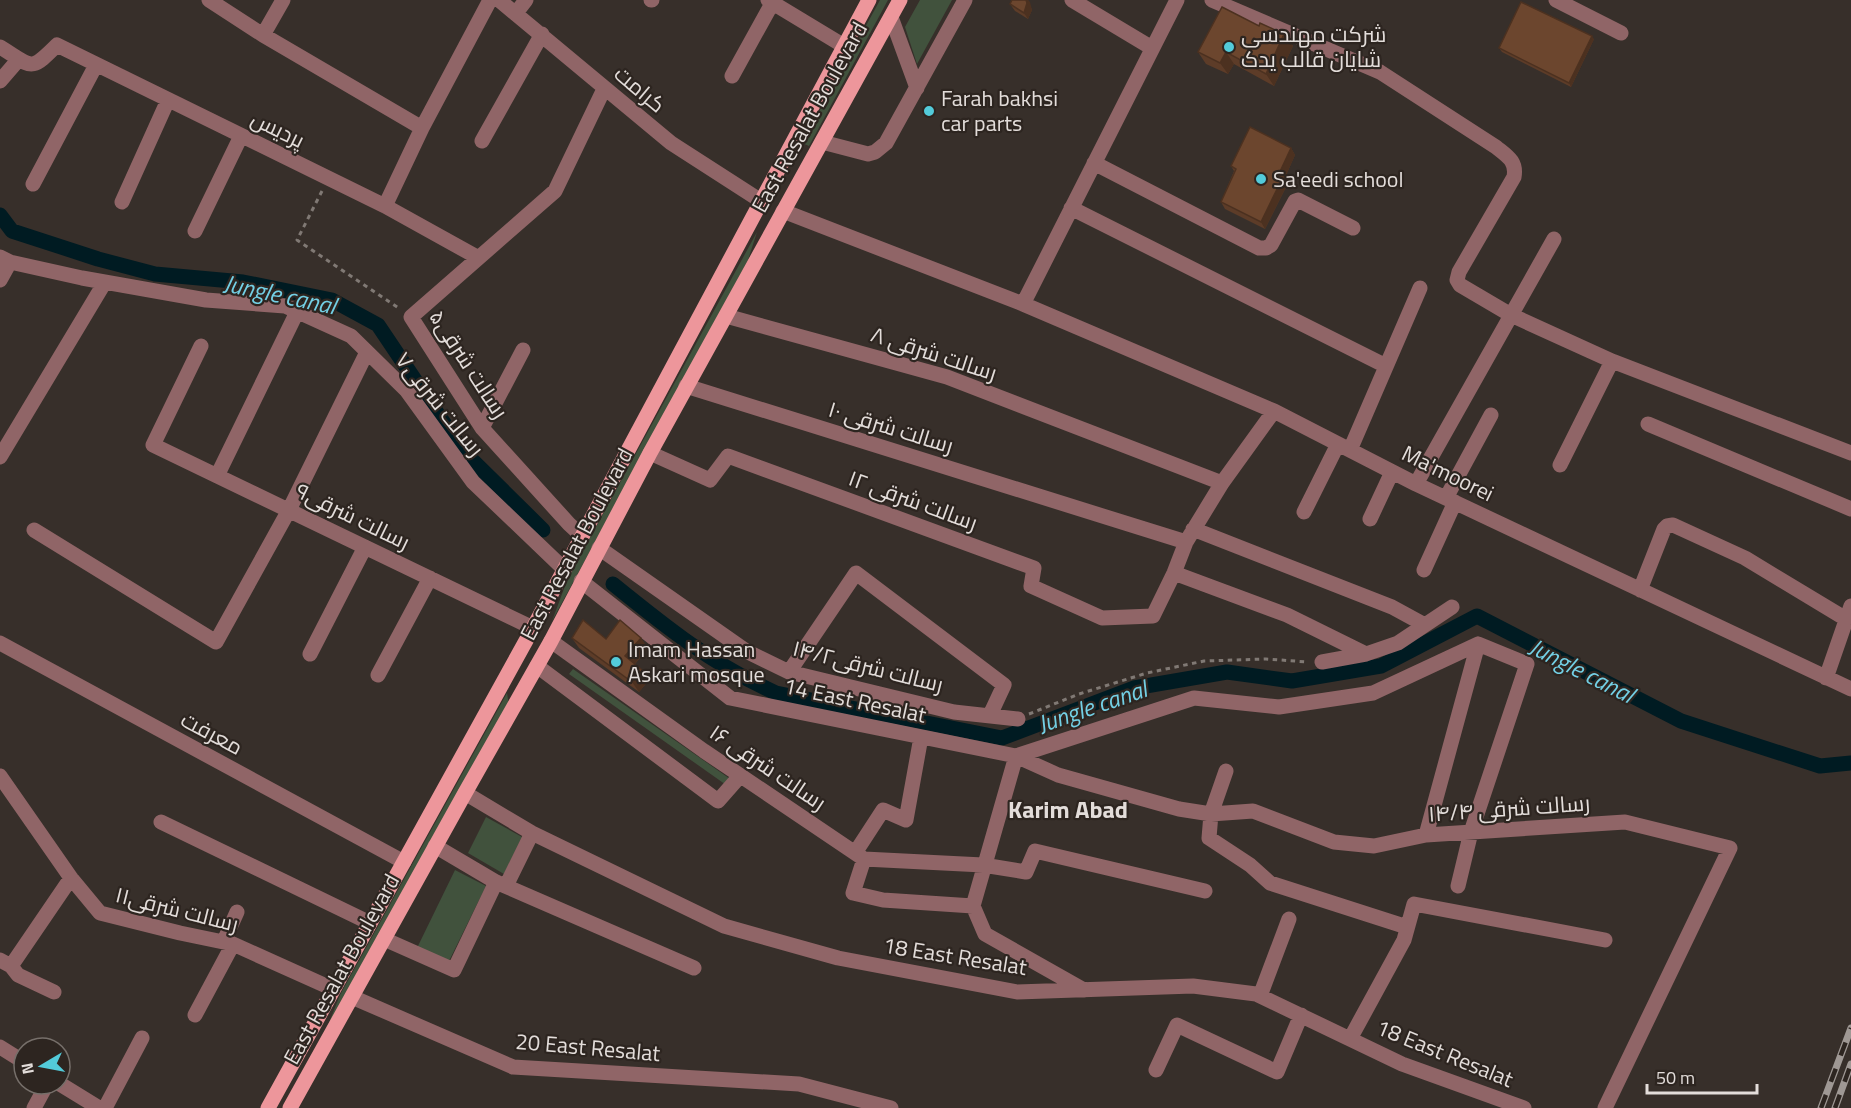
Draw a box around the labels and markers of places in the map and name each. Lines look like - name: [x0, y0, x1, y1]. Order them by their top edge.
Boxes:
- place label: شرکت مهندسی شایان قالب یدک: [1241, 17, 1387, 76]
- marker: شرکت مهندسی شایان قالب یدک: [1222, 40, 1236, 54]
- place label: Farah bakhsi car parts: [941, 81, 1058, 140]
- marker: Farah bakhsi car parts: [922, 104, 936, 118]
- place label: Sa'eedi school: [1273, 162, 1404, 196]
- marker: Sa'eedi school: [1254, 172, 1268, 186]
- place label: Imam Hassan Askari mosque: [628, 632, 765, 691]
- marker: Imam Hassan Askari mosque: [609, 655, 623, 669]

